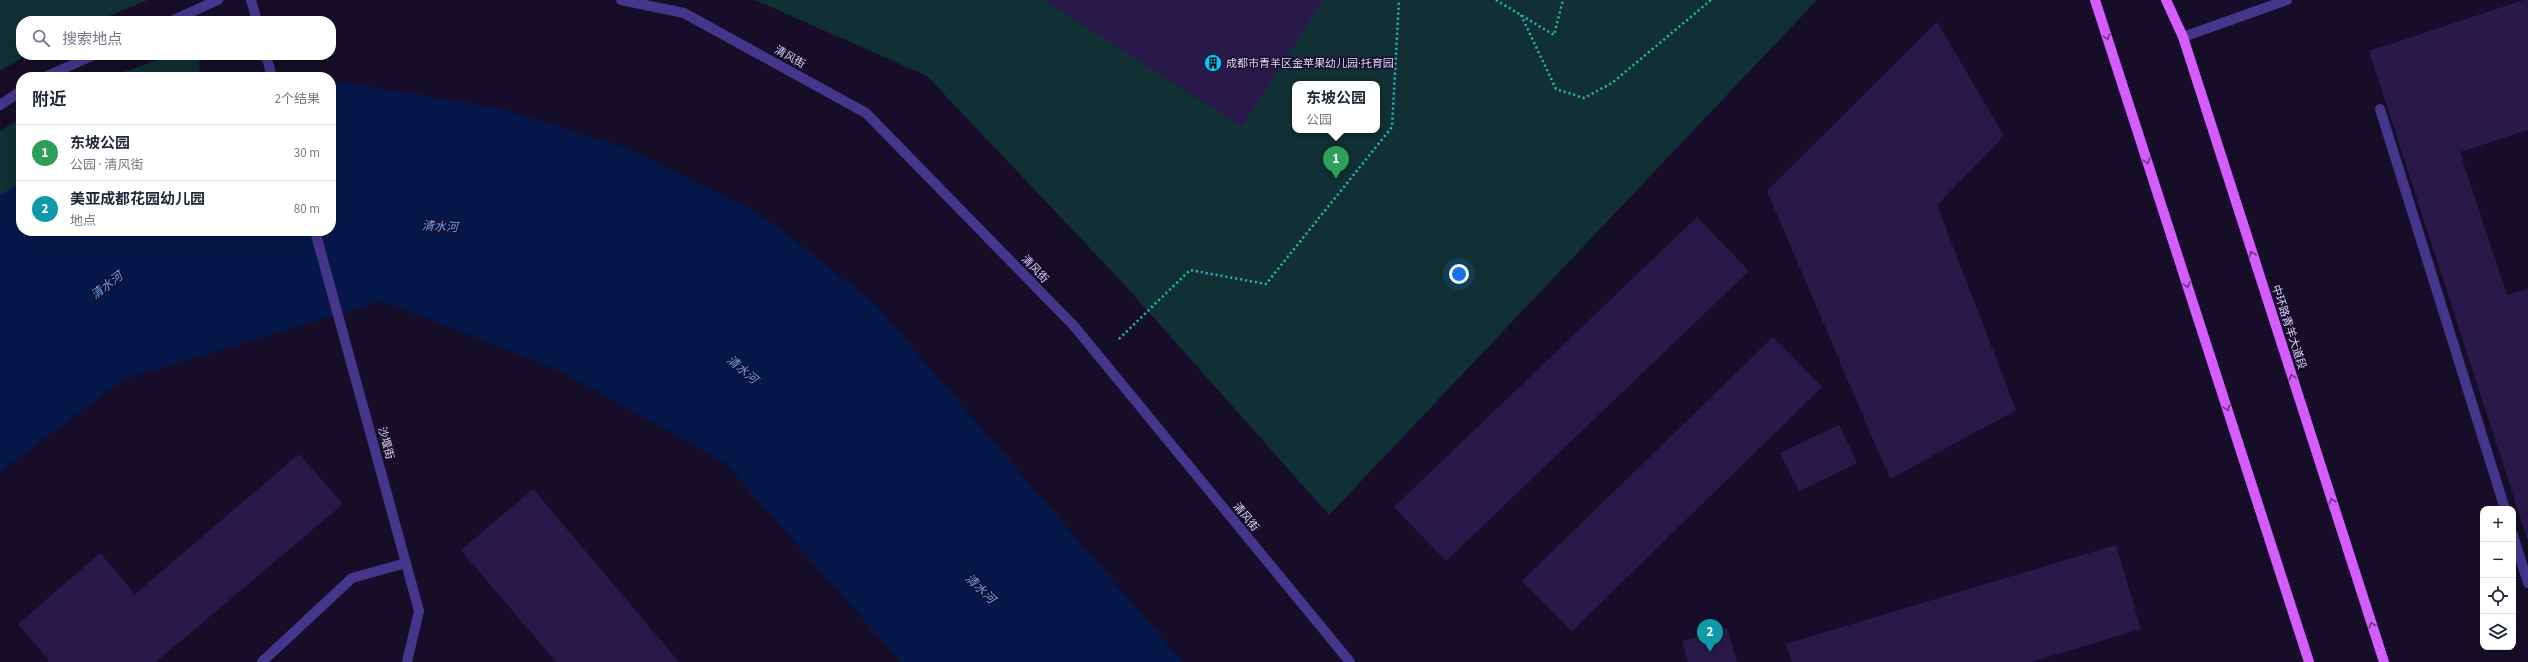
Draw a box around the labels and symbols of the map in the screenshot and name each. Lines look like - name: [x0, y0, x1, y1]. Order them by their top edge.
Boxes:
- one-way arrow: [2103, 33, 2111, 40]
- street label: 清风街: [772, 42, 808, 72]
- building icon: 成都市青羊区金苹果幼儿园·托育园: [1203, 53, 1223, 73]
- place label: 成都市青羊区金苹果幼儿园·托育园: [1226, 56, 1394, 71]
- pin: 1: [1323, 146, 1349, 179]
- one-way arrow: [2143, 157, 2151, 164]
- water label: 清水河: [422, 218, 460, 237]
- one-way arrow: [2249, 250, 2257, 257]
- street label: 清风街: [1018, 252, 1052, 286]
- your location: [1449, 264, 1469, 284]
- water label: 清水河: [88, 267, 128, 304]
- one-way arrow: [2182, 281, 2191, 288]
- street label: 中环路青羊大道段: [2268, 283, 2310, 371]
- water label: 清水河: [723, 352, 763, 389]
- one-way arrow: [2289, 374, 2297, 381]
- one-way arrow: [2222, 405, 2231, 412]
- street label: 沙堰街: [374, 425, 398, 461]
- one-way arrow: [2329, 498, 2337, 505]
- street label: 清风街: [1230, 500, 1262, 534]
- water label: 清水河: [961, 570, 1000, 609]
- pin: 2: [1697, 619, 1723, 652]
- one-way arrow: [2369, 622, 2377, 629]

